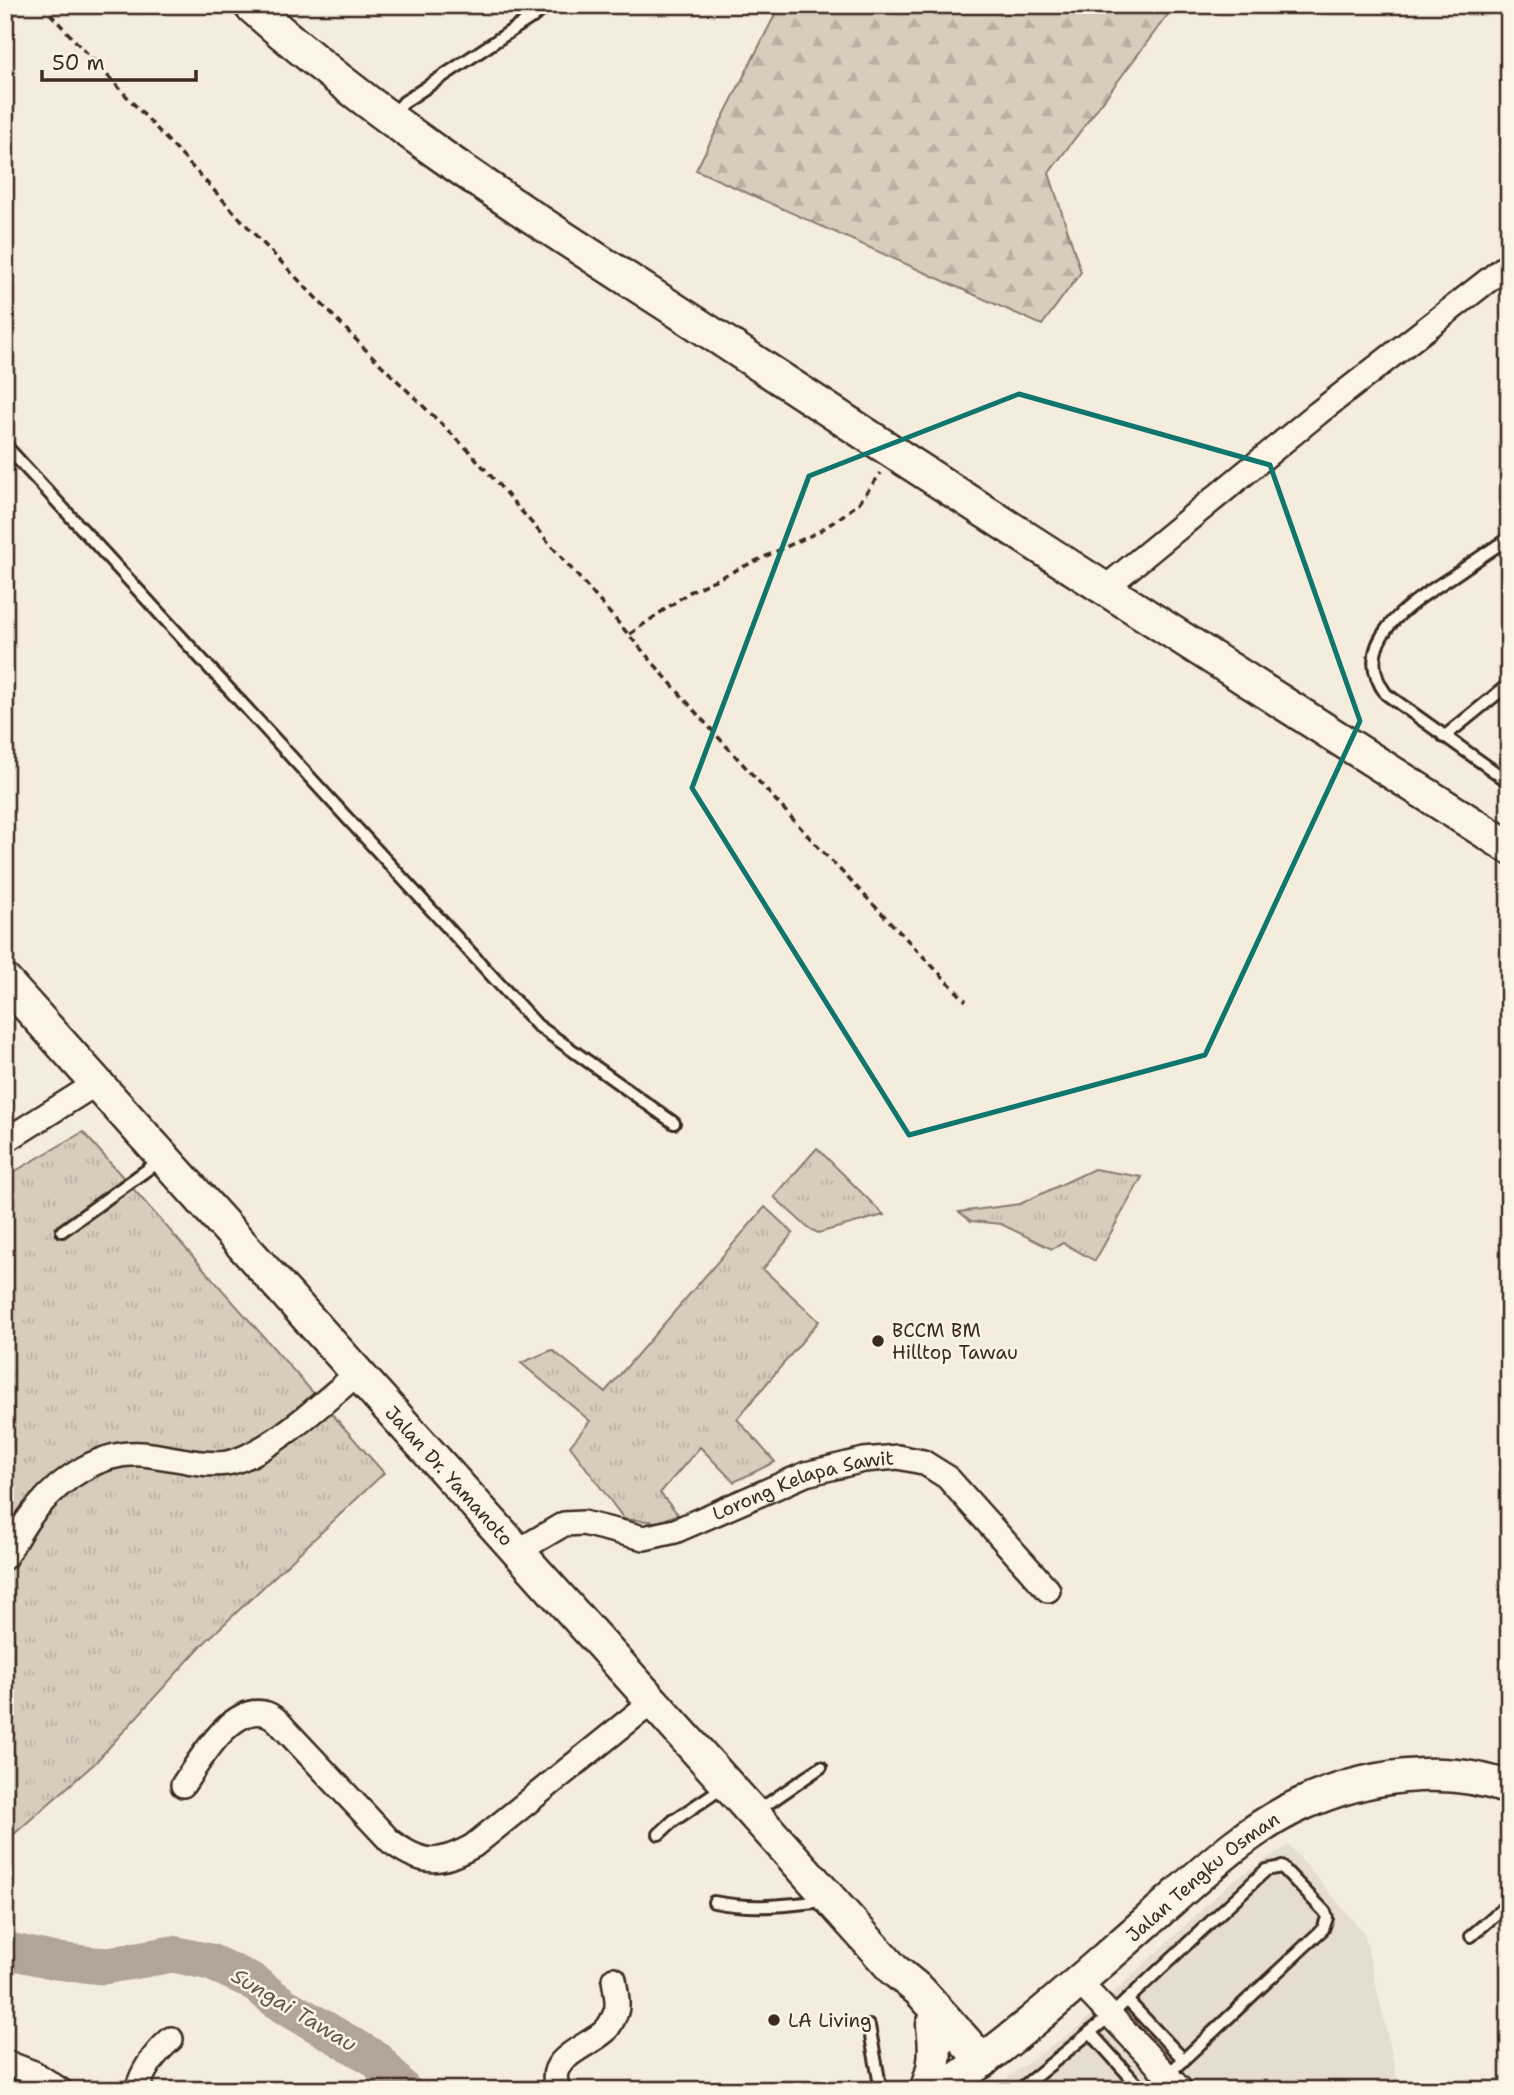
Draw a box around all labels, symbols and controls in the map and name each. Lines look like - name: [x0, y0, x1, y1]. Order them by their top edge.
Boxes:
- scale bar: [42, 38, 196, 82]
- text: 50 m: [52, 49, 105, 77]
- place label: BCCM BM Hilltop Tawau: [892, 1318, 1018, 1365]
- marker: BCCM BM Hilltop Tawau: [870, 1333, 886, 1349]
- street label: Jalan Dr. Yamanoto: [380, 1400, 519, 1551]
- street label: Lorong Kelapa Sawit: [708, 1445, 895, 1526]
- street label: Jalan Tengku Osman: [1121, 1806, 1284, 1947]
- water label: Sungai Tawau: [226, 1962, 362, 2058]
- place label: LA Living: [788, 2008, 872, 2033]
- marker: LA Living: [766, 2012, 782, 2028]

